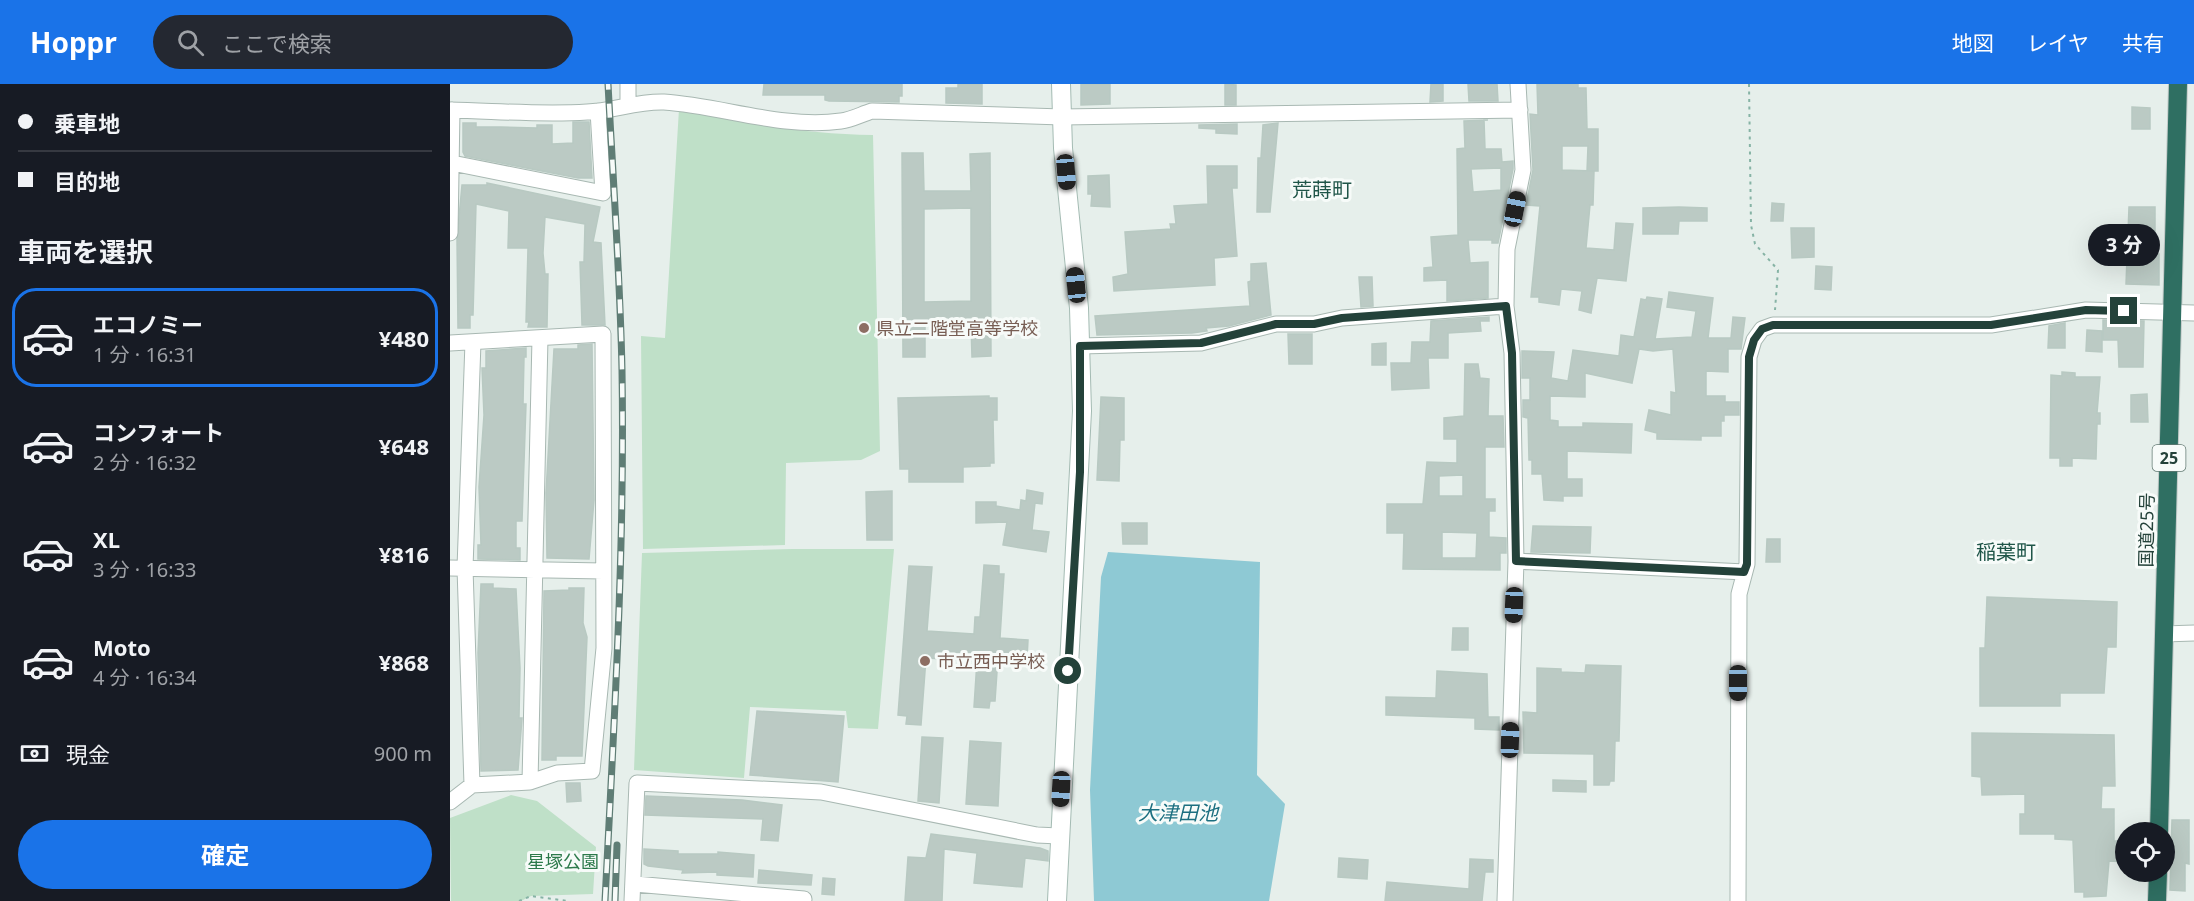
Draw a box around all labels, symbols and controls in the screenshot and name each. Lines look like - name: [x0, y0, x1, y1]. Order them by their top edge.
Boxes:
- search box: [153, 15, 573, 69]
- text: Hoppr: [30, 23, 117, 61]
- icon: search: [174, 26, 207, 59]
- text: ここで検索: [222, 28, 332, 58]
- text: 地図: [1952, 29, 1994, 57]
- text: レイヤ: [2027, 29, 2089, 57]
- text: 共有: [2122, 29, 2164, 57]
- text: 乗車地: [54, 108, 120, 138]
- car: [1055, 153, 1077, 191]
- text: 目的地: [54, 166, 120, 196]
- district label: 荒蒔町: [1292, 176, 1352, 203]
- car: [1503, 190, 1527, 228]
- callout: 3 分: [2088, 224, 2160, 266]
- text: 3 分: [2106, 231, 2142, 258]
- text: 車両を選択: [18, 233, 153, 270]
- car: [1065, 266, 1087, 304]
- route end: [2110, 297, 2137, 324]
- text: エコノミー: [93, 309, 203, 339]
- icon: car: [21, 311, 75, 365]
- place label: 県立二階堂高等学校: [876, 316, 1038, 340]
- marker: 県立二階堂高等学校: [857, 321, 871, 335]
- text: ¥480: [379, 323, 429, 353]
- text: 1 分 · 16:31: [93, 341, 197, 368]
- text: コンフォート: [93, 417, 224, 447]
- icon: car: [21, 419, 75, 473]
- text: ¥648: [379, 431, 429, 461]
- road number: 25: [2152, 445, 2186, 471]
- text: 2 分 · 16:32: [93, 449, 197, 476]
- street label: 国道25号: [2133, 492, 2159, 568]
- text: XL: [93, 524, 120, 554]
- icon: car: [21, 527, 75, 581]
- district label: 稲葉町: [1976, 538, 2036, 565]
- text: ¥816: [379, 539, 429, 569]
- text: 3 分 · 16:33: [93, 556, 197, 583]
- car: [1504, 587, 1524, 623]
- text: Moto: [93, 632, 151, 662]
- icon: car: [21, 635, 75, 689]
- text: ¥868: [379, 647, 429, 677]
- place label: 市立西中学校: [937, 649, 1045, 673]
- marker: 市立西中学校: [918, 654, 932, 668]
- route start: [1054, 657, 1081, 684]
- text: 4 分 · 16:34: [93, 664, 197, 691]
- car: [1729, 665, 1747, 701]
- car: [1500, 722, 1520, 758]
- icon: cash: [18, 737, 51, 770]
- text: 現金: [66, 739, 110, 769]
- text: 900 m: [374, 740, 432, 767]
- car: [1051, 771, 1071, 807]
- water label: 大津田池: [1138, 799, 1220, 826]
- button: 確定: [18, 820, 432, 889]
- map controls: [2115, 822, 2175, 882]
- button: locate: [2115, 822, 2175, 882]
- park label: 星塚公園: [527, 849, 599, 873]

